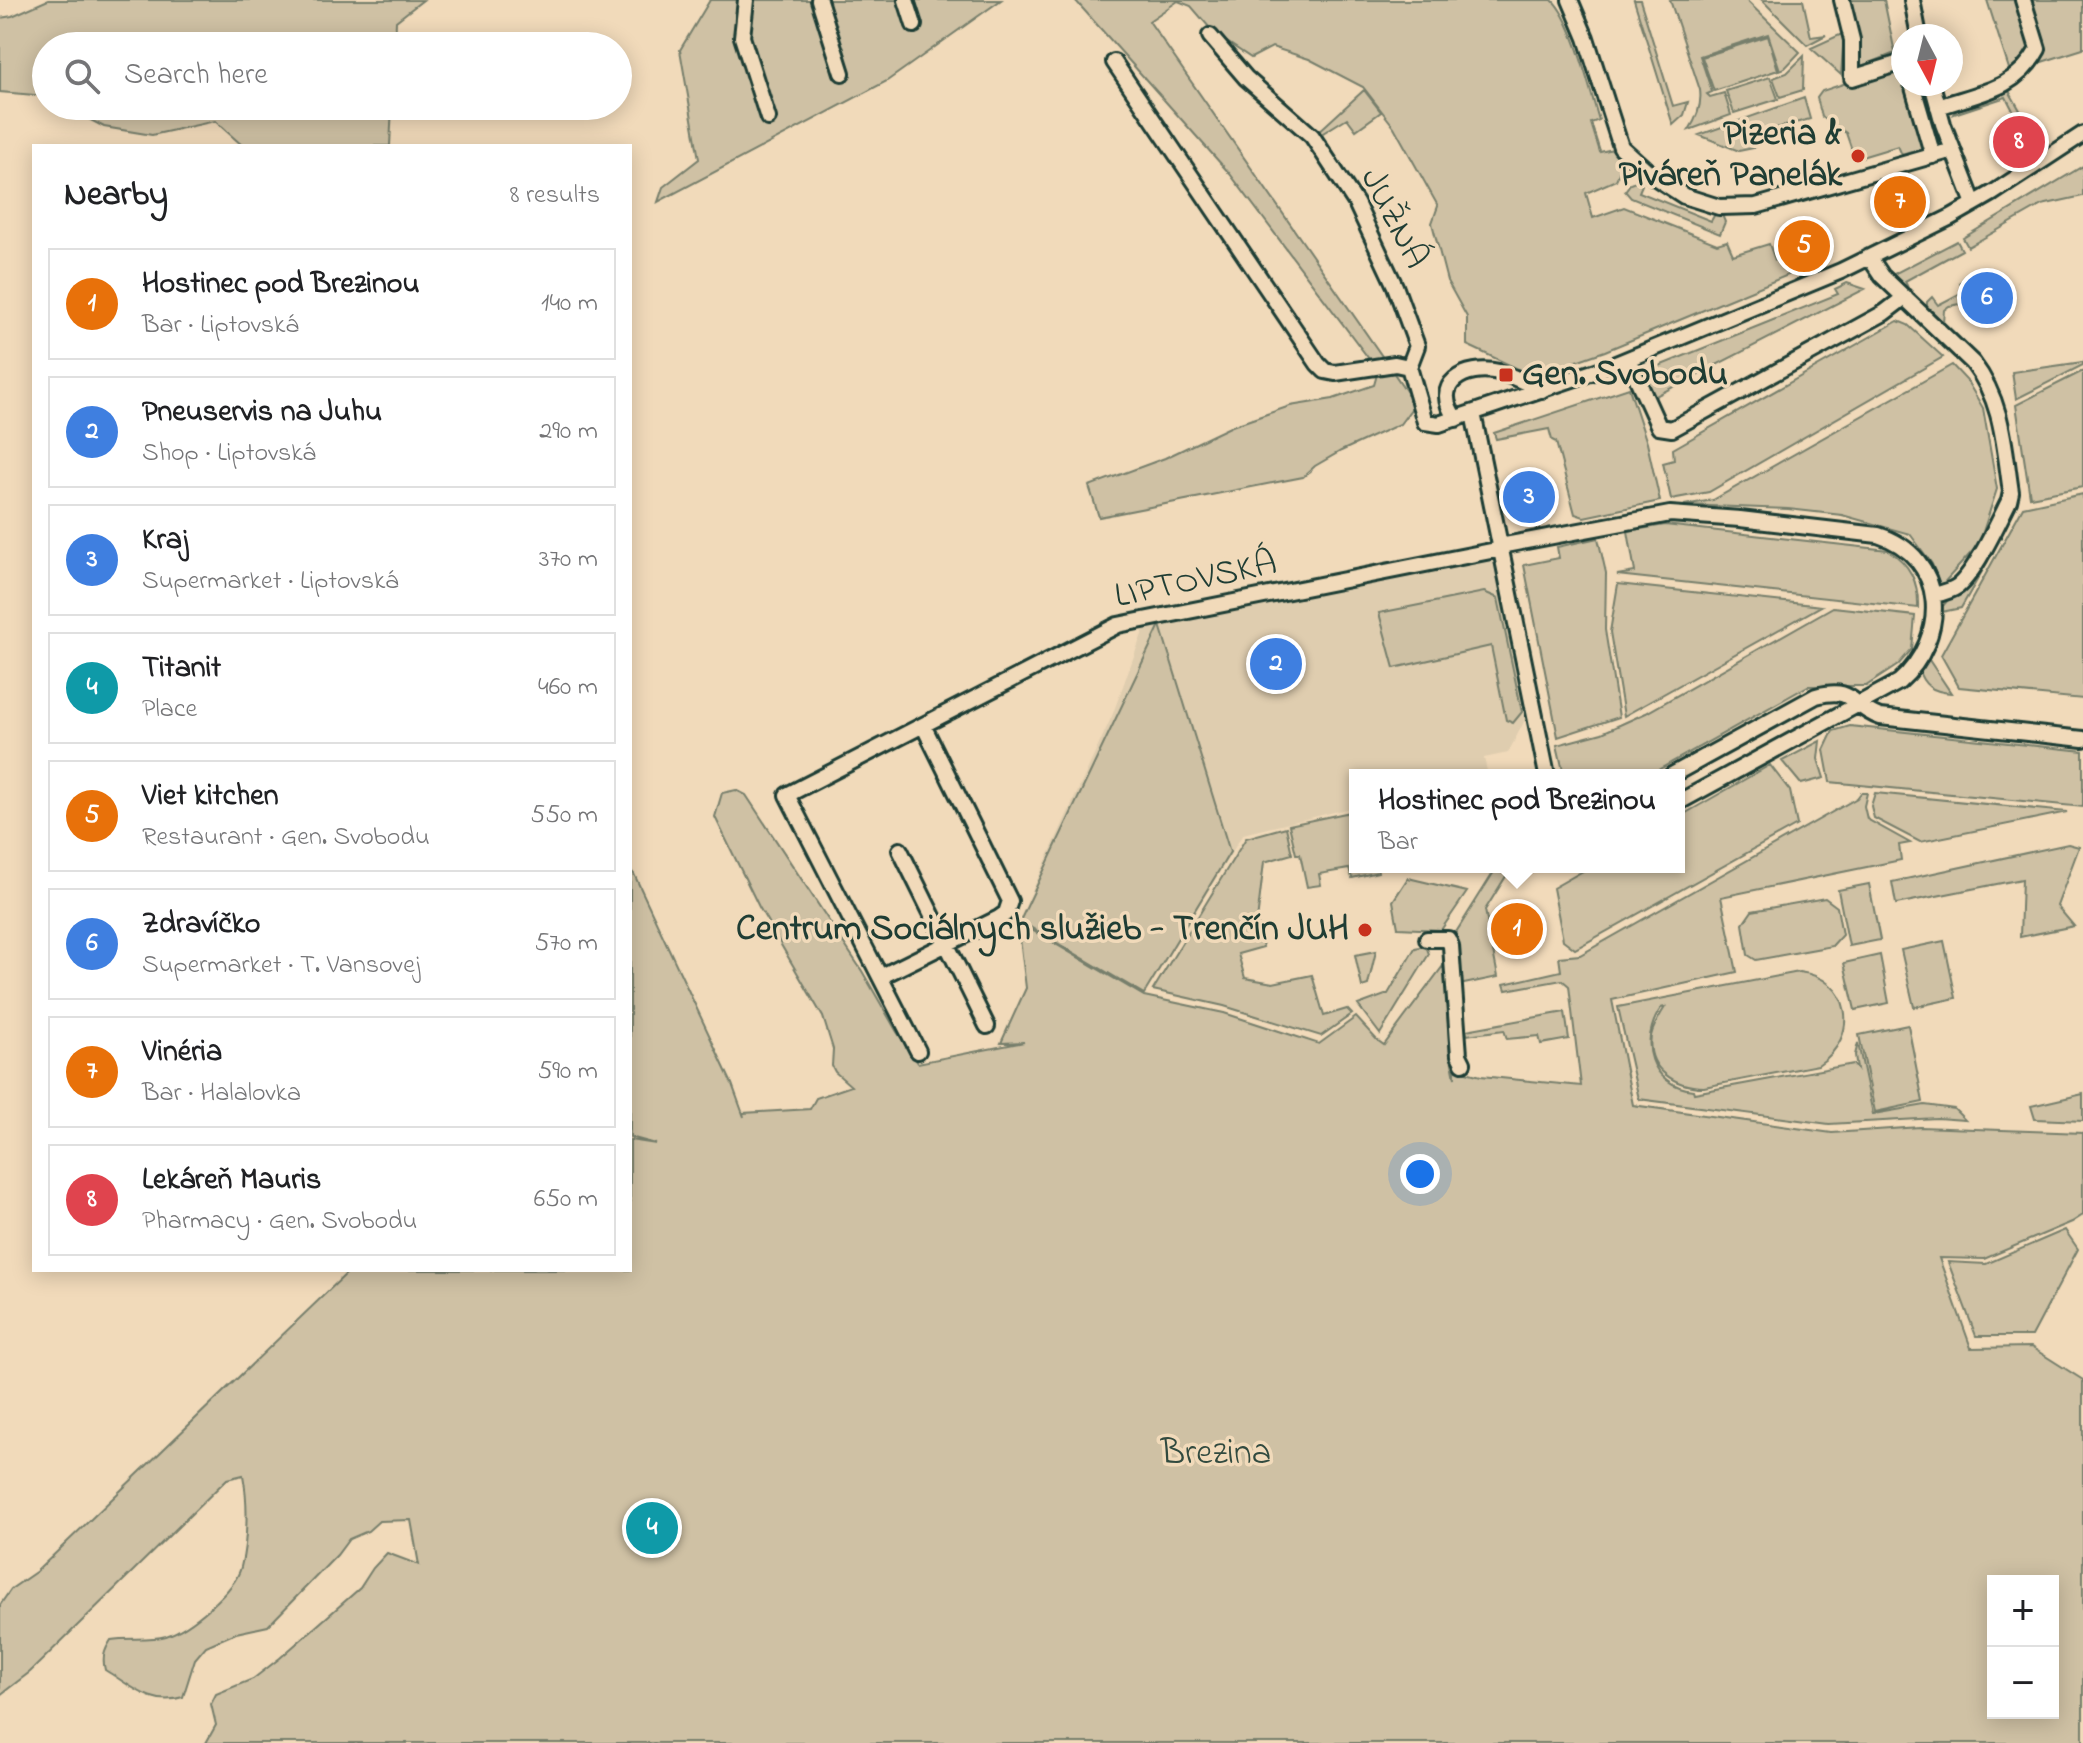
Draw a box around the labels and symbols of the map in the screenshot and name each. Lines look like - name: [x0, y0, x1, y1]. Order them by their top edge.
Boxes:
- north arrow: [1891, 24, 1963, 96]
- place label: Pizeria & Piváreň Panelák: [1619, 109, 1843, 203]
- pin: 8: [1993, 112, 2045, 172]
- marker: Pizeria & Piváreň Panelák: [1849, 147, 1867, 165]
- street label: JUŽNÁ: [1345, 159, 1441, 279]
- pin: 7: [1874, 172, 1926, 232]
- pin: 5: [1778, 216, 1830, 276]
- pin: 6: [1961, 268, 2013, 328]
- place label: Gen. Svobodu: [1522, 349, 1728, 402]
- marker: Gen. Svobodu: [1497, 366, 1515, 384]
- pin: 3: [1503, 467, 1555, 527]
- street label: LIPTOVSKÁ: [1110, 538, 1282, 624]
- pin: 2: [1250, 634, 1302, 694]
- pin: 1: [1491, 899, 1543, 959]
- place label: Centrum Sociálnych služieb - Trenčín JUH: [736, 904, 1349, 957]
- marker: Centrum Sociálnych služieb - Trenčín JUH: [1356, 921, 1374, 939]
- your location: [1400, 1154, 1440, 1194]
- park label: Brezina: [1160, 1428, 1271, 1481]
- pin: 4: [626, 1498, 678, 1558]

